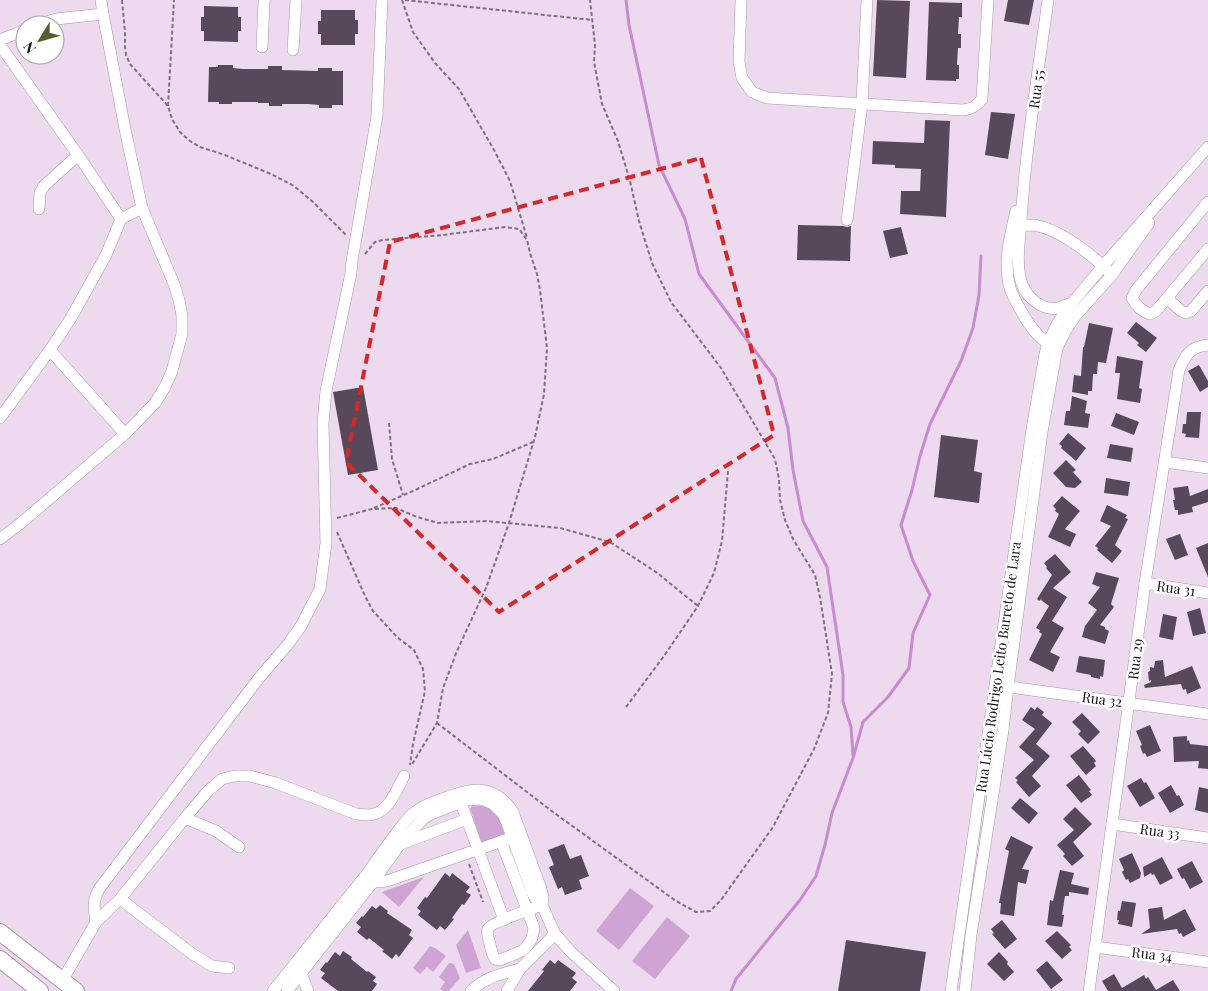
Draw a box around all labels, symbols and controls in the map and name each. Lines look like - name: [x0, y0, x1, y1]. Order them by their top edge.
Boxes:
- north arrow: [15, 15, 65, 65]
- text: N: [19, 38, 40, 58]
- street label: Rua 55: [1024, 68, 1048, 110]
- street label: Rua Lúcio Rodrigo Leito Barreto de Lara: [971, 540, 1025, 794]
- street label: Rua 31: [1155, 576, 1197, 600]
- street label: Rua 29: [1123, 637, 1147, 681]
- street label: Rua 32: [1081, 687, 1124, 711]
- street label: Rua 33: [1139, 819, 1181, 843]
- street label: Rua 34: [1131, 942, 1173, 966]

